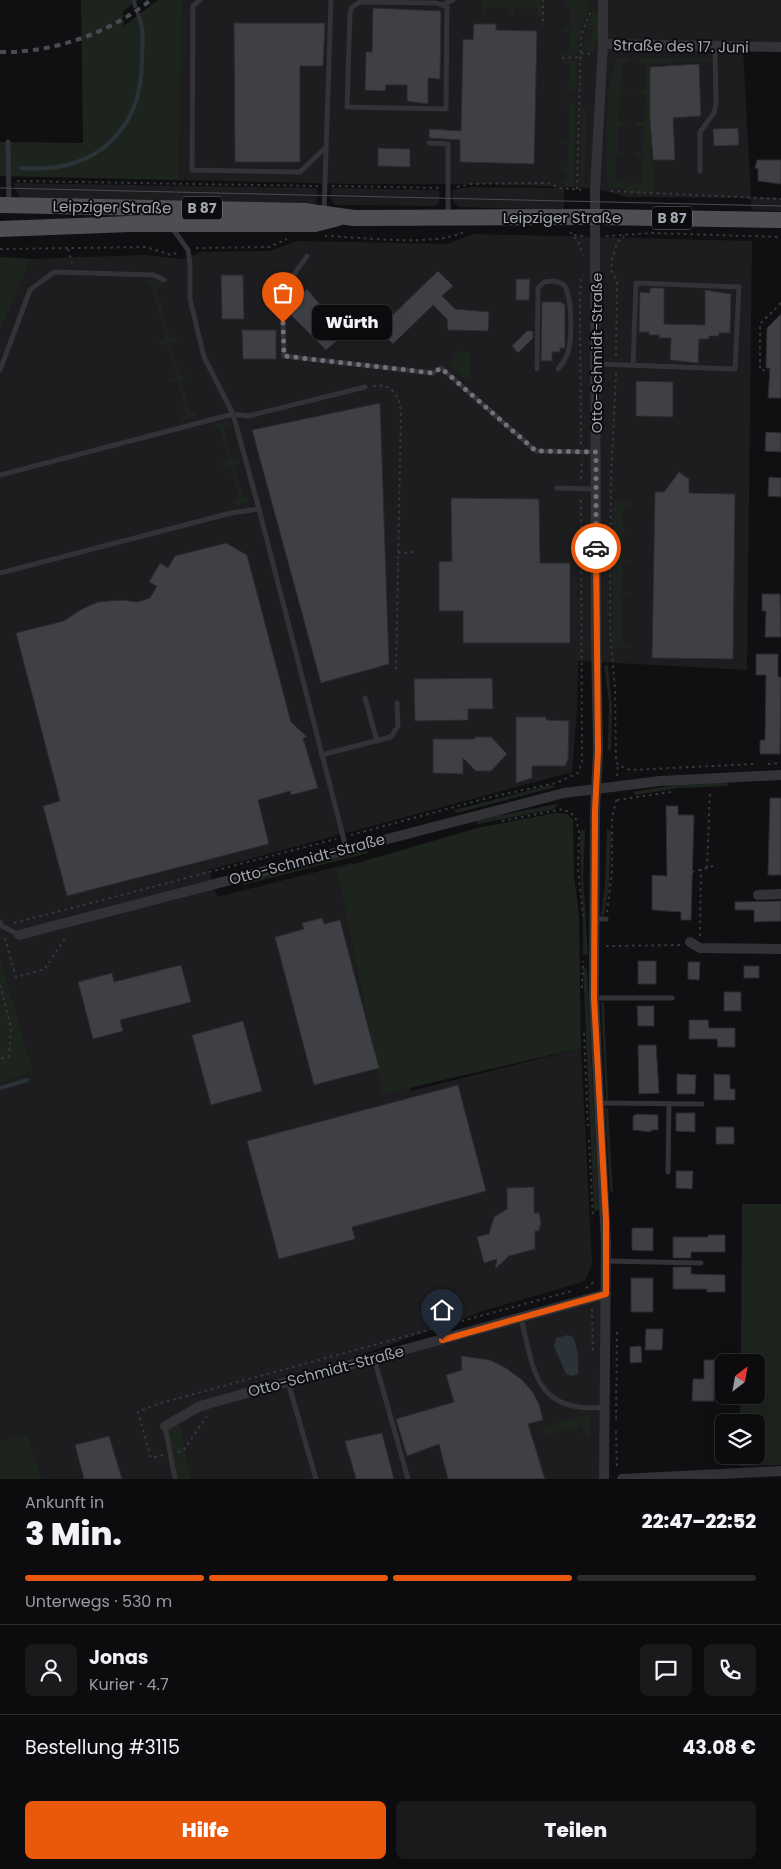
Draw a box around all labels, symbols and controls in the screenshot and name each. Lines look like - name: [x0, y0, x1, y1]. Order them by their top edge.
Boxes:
- street label: Straße des 17. Juni: [613, 34, 749, 58]
- street label: Leipziger Straße: [52, 195, 172, 219]
- road number: B 87: [182, 197, 222, 220]
- street label: Leipziger Straße: [503, 207, 621, 228]
- road number: B 87: [652, 207, 692, 230]
- pin: [262, 272, 304, 323]
- street label: Otto-Schmidt-Straße: [586, 273, 607, 433]
- icon: bag: [269, 279, 297, 307]
- callout: Würth: [313, 306, 393, 340]
- text: Würth: [325, 311, 379, 334]
- courier: [571, 523, 621, 573]
- icon: car: [582, 534, 610, 562]
- street label: Otto-Schmidt-Straße: [227, 828, 387, 890]
- pin: [421, 1289, 463, 1340]
- icon: home: [428, 1296, 456, 1324]
- street label: Otto-Schmidt-Straße: [246, 1340, 406, 1402]
- north arrow: [715, 1354, 765, 1404]
- map controls: [715, 1354, 765, 1464]
- button: layers: [715, 1414, 765, 1464]
- text: Ankunft in: [25, 1491, 104, 1514]
- text: 22:47–22:52: [642, 1508, 756, 1535]
- text: 3 Min.: [25, 1511, 122, 1556]
- text: Unterwegs · 530 m: [25, 1590, 172, 1613]
- button: person: [25, 1644, 77, 1696]
- text: Jonas: [89, 1644, 148, 1671]
- button: chat: [640, 1644, 692, 1696]
- button: phone: [704, 1644, 756, 1696]
- text: Kurier · 4.7: [89, 1673, 169, 1696]
- text: Bestellung #3115: [25, 1734, 180, 1761]
- text: 43.08 €: [682, 1734, 756, 1761]
- button: Hilfe: [25, 1801, 386, 1859]
- button: Teilen: [396, 1801, 756, 1859]

